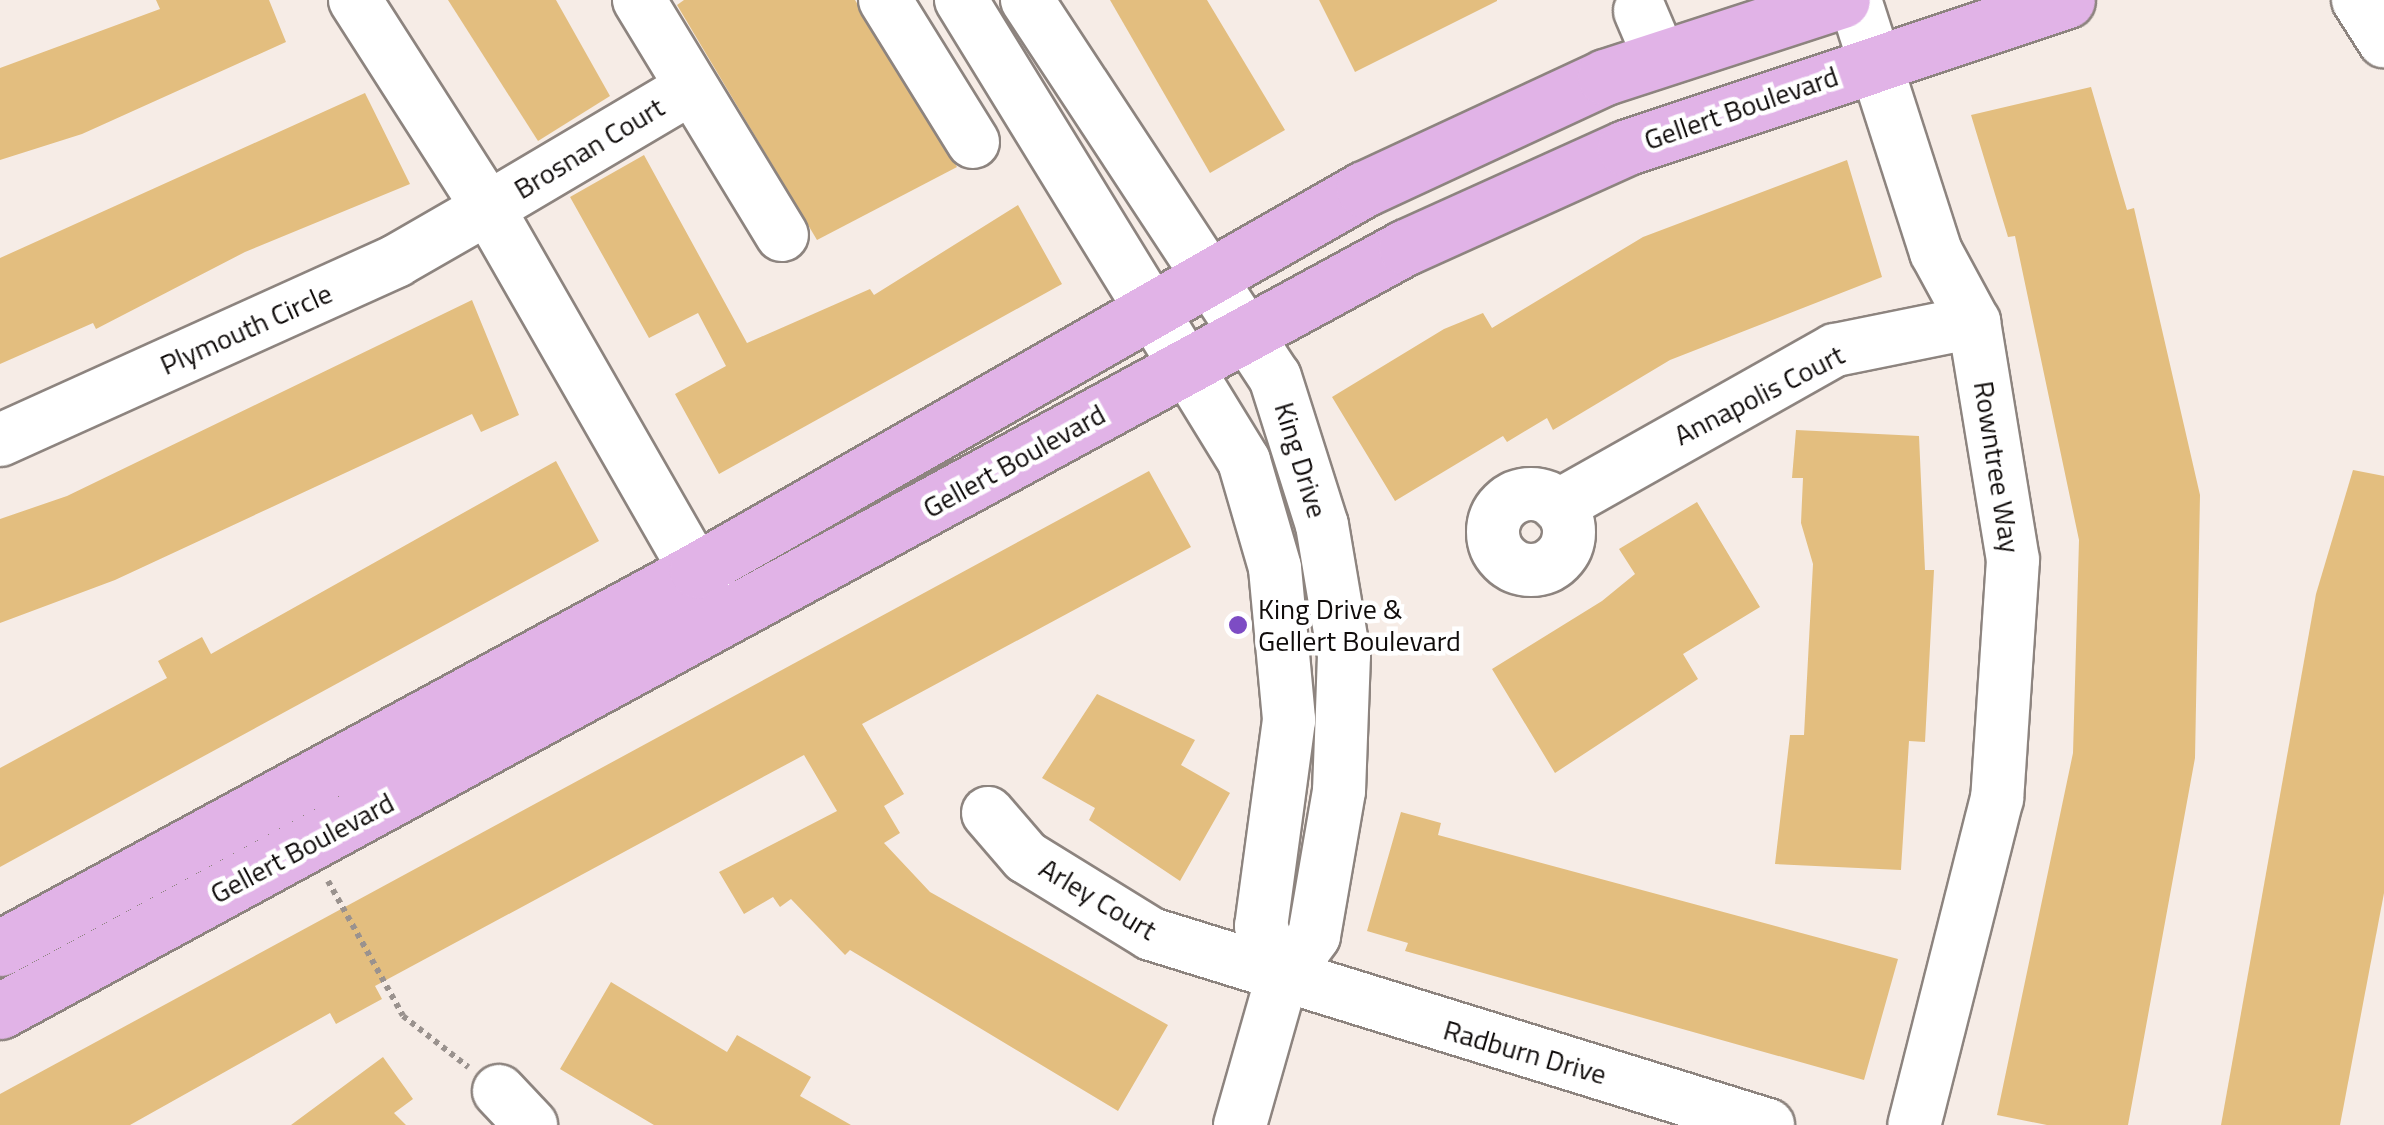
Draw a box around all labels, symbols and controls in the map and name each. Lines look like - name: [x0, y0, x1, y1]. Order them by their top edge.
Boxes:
- street label: Gellert Boulevard: [1640, 59, 1842, 157]
- street label: Brosnan Court: [508, 90, 670, 206]
- street label: Plymouth Circle: [155, 276, 337, 382]
- street label: Annapolis Court: [1668, 338, 1850, 452]
- street label: Rowntree Way: [1967, 379, 2027, 555]
- street label: Gellert Boulevard: [917, 397, 1111, 525]
- street label: King Drive: [1268, 398, 1334, 522]
- place label: King Drive & Gellert Boulevard: [1258, 592, 1461, 658]
- marker: King Drive & Gellert Boulevard: [1227, 614, 1249, 636]
- street label: Gellert Boulevard: [205, 786, 399, 910]
- street label: Arley Court: [1033, 851, 1163, 947]
- street label: Radburn Drive: [1440, 1013, 1610, 1091]

